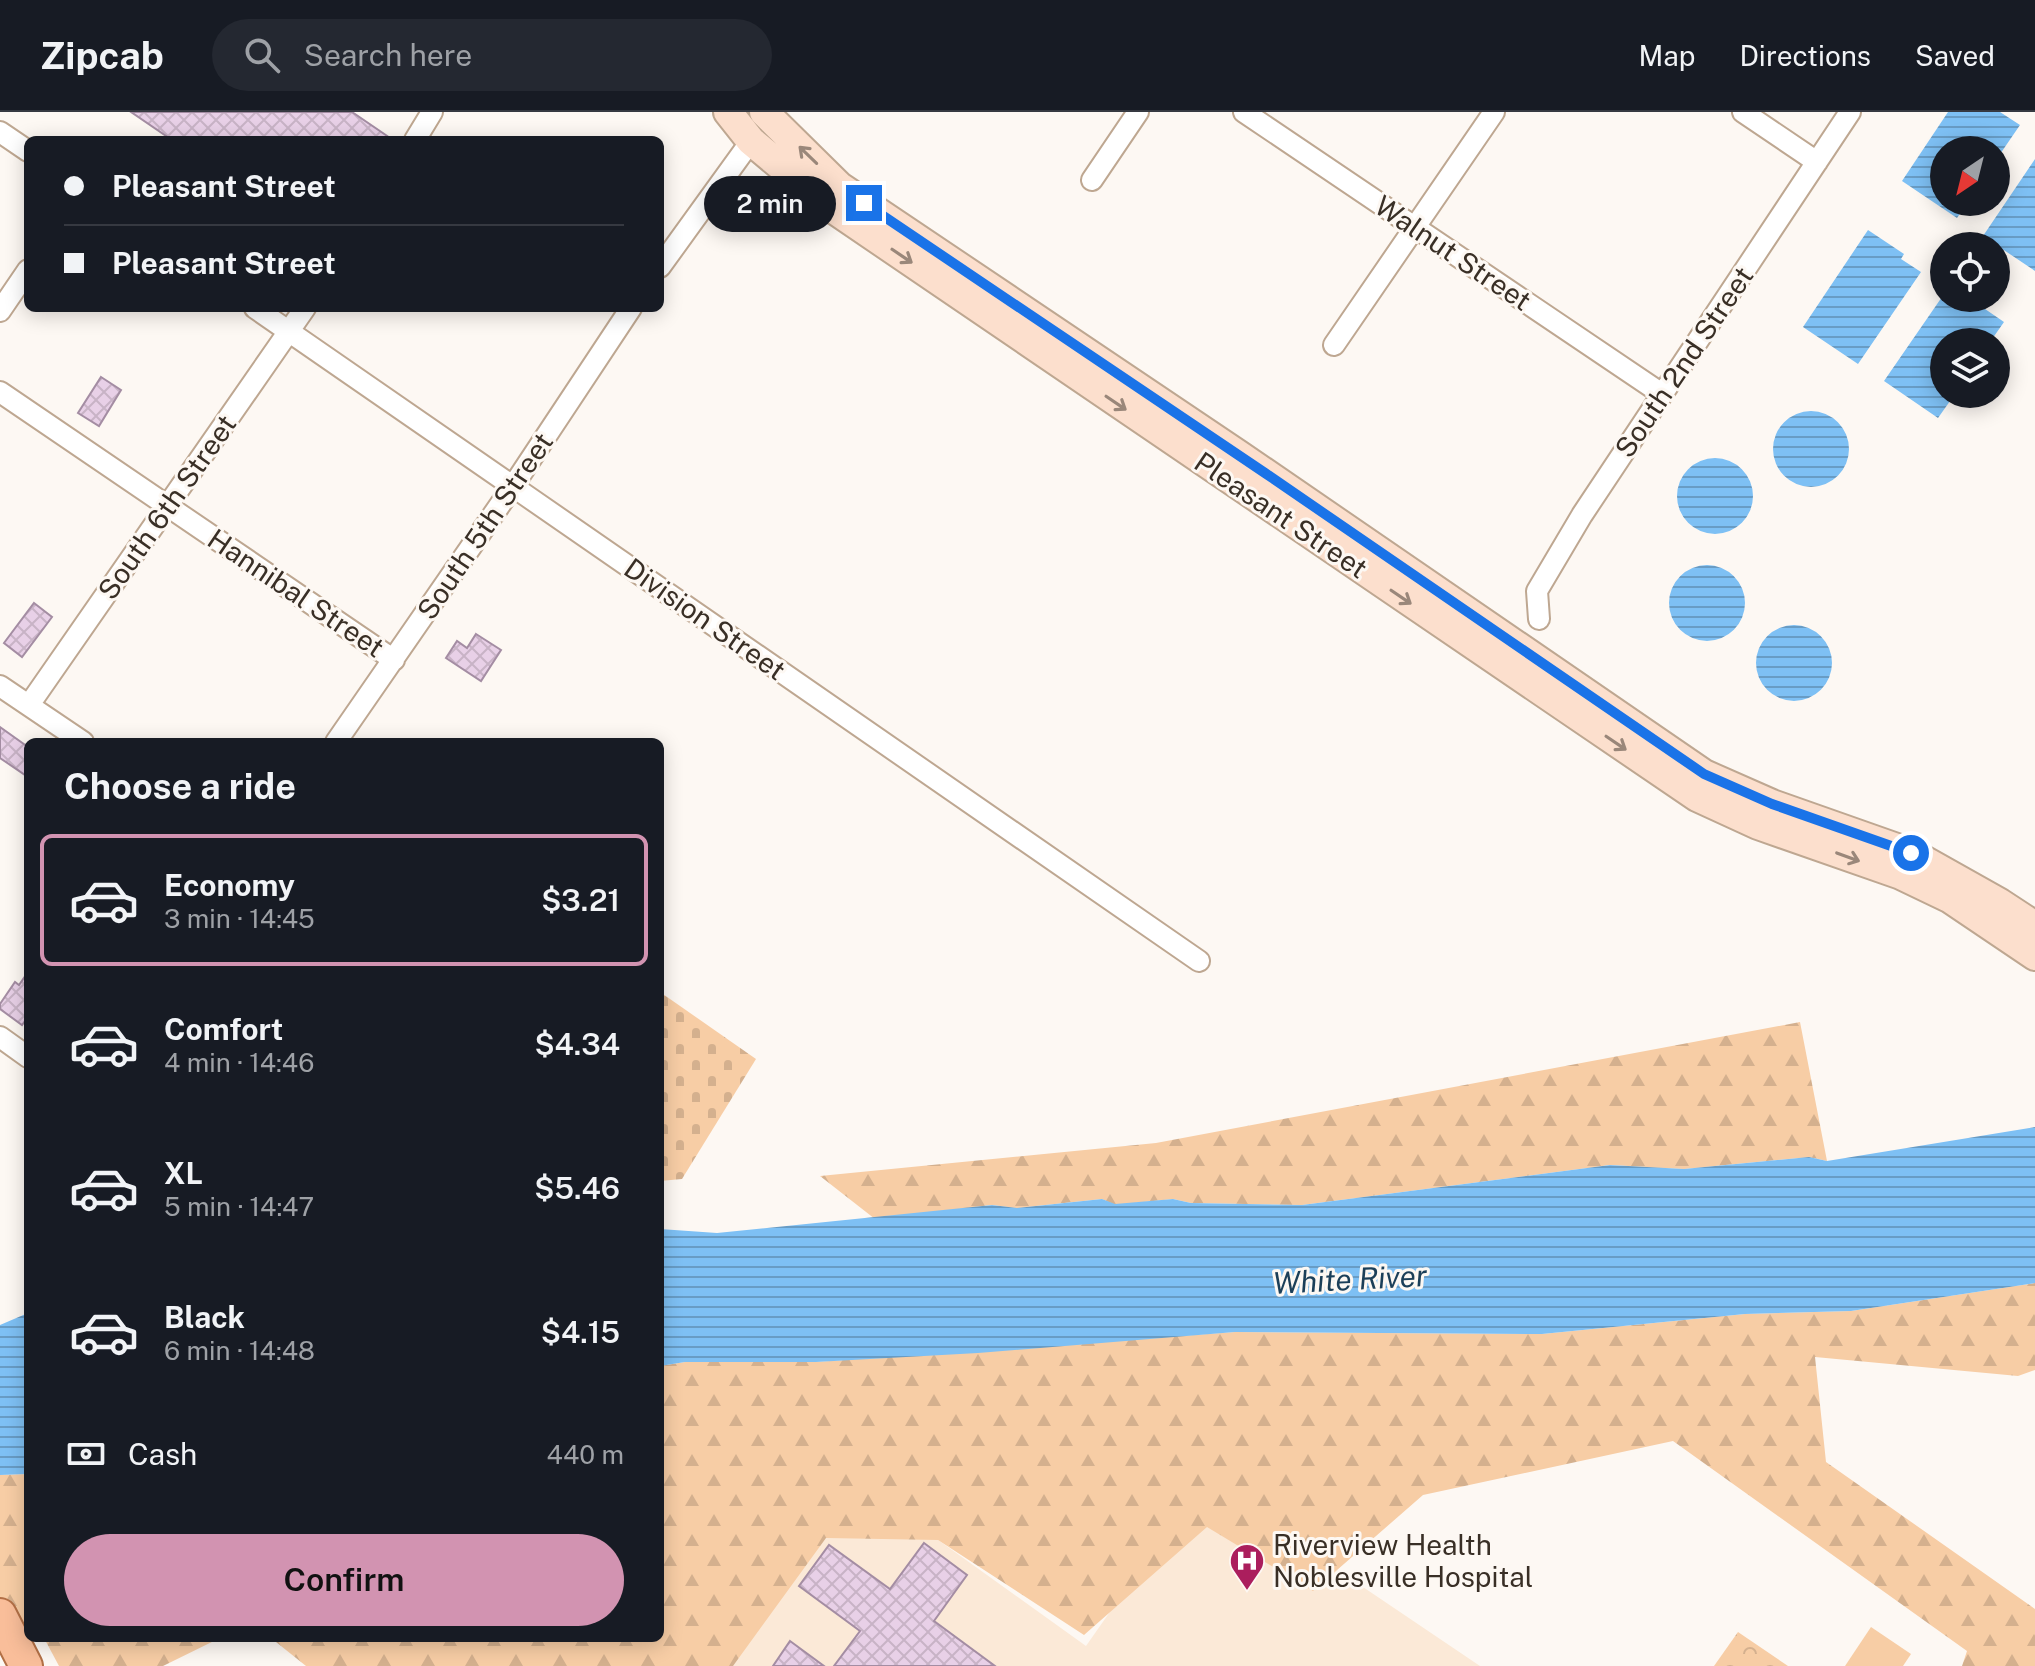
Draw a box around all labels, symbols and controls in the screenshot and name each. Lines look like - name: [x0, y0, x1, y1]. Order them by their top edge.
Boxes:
- search box: [212, 19, 772, 91]
- text: Zipcab: [40, 33, 164, 78]
- icon: search: [240, 33, 284, 77]
- text: Search here: [304, 37, 472, 73]
- text: Map: [1639, 39, 1695, 72]
- text: Directions: [1739, 39, 1871, 72]
- text: Saved: [1915, 39, 1995, 72]
- north arrow: [1930, 136, 2010, 216]
- map controls: [1930, 136, 2010, 408]
- one-way arrow: [798, 146, 818, 165]
- text: Pleasant Street: [112, 168, 336, 204]
- callout: 2 min: [704, 175, 836, 231]
- route end: [846, 185, 882, 221]
- text: 2 min: [736, 188, 804, 219]
- street label: Walnut Street: [1369, 188, 1538, 317]
- button: locate: [1930, 232, 2010, 312]
- text: Pleasant Street: [112, 245, 336, 281]
- one-way arrow: [890, 248, 912, 264]
- street label: South 2nd Street: [1608, 260, 1760, 463]
- button: layers: [1930, 328, 2010, 408]
- one-way arrow: [1105, 395, 1127, 411]
- street label: South 6th Street: [91, 408, 243, 605]
- street label: South 5th Street: [410, 426, 559, 625]
- street label: Pleasant Street: [1189, 445, 1374, 585]
- street label: Hannibal Street: [202, 521, 391, 664]
- street label: Division Street: [618, 551, 792, 686]
- one-way arrow: [1390, 589, 1412, 605]
- one-way arrow: [1605, 734, 1627, 751]
- text: Choose a ride: [64, 765, 296, 807]
- route start: [1893, 835, 1929, 871]
- one-way arrow: [1835, 851, 1860, 865]
- icon: car: [68, 864, 140, 936]
- text: Economy: [164, 867, 295, 903]
- text: $3.21: [541, 882, 620, 918]
- text: 3 min · 14:45: [164, 903, 315, 934]
- icon: car: [68, 1008, 140, 1080]
- text: Comfort: [164, 1011, 283, 1047]
- text: $4.34: [534, 1026, 620, 1062]
- text: 4 min · 14:46: [164, 1047, 314, 1078]
- icon: car: [68, 1152, 140, 1224]
- text: XL: [164, 1155, 203, 1191]
- text: $5.46: [534, 1170, 620, 1206]
- text: 5 min · 14:47: [164, 1191, 314, 1222]
- water label: White River: [1272, 1257, 1429, 1301]
- icon: car: [68, 1296, 140, 1368]
- text: Black: [164, 1299, 245, 1335]
- text: $4.15: [541, 1314, 620, 1350]
- text: 6 min · 14:48: [164, 1335, 315, 1366]
- icon: cash: [64, 1432, 108, 1476]
- text: Cash: [128, 1436, 197, 1472]
- text: 440 m: [547, 1439, 624, 1470]
- place label: Riverview Health Noblesville Hospital: [1273, 1528, 1533, 1593]
- button: Confirm: [64, 1534, 624, 1626]
- hospital icon: Riverview Health Noblesville Hospital: [1228, 1542, 1266, 1592]

